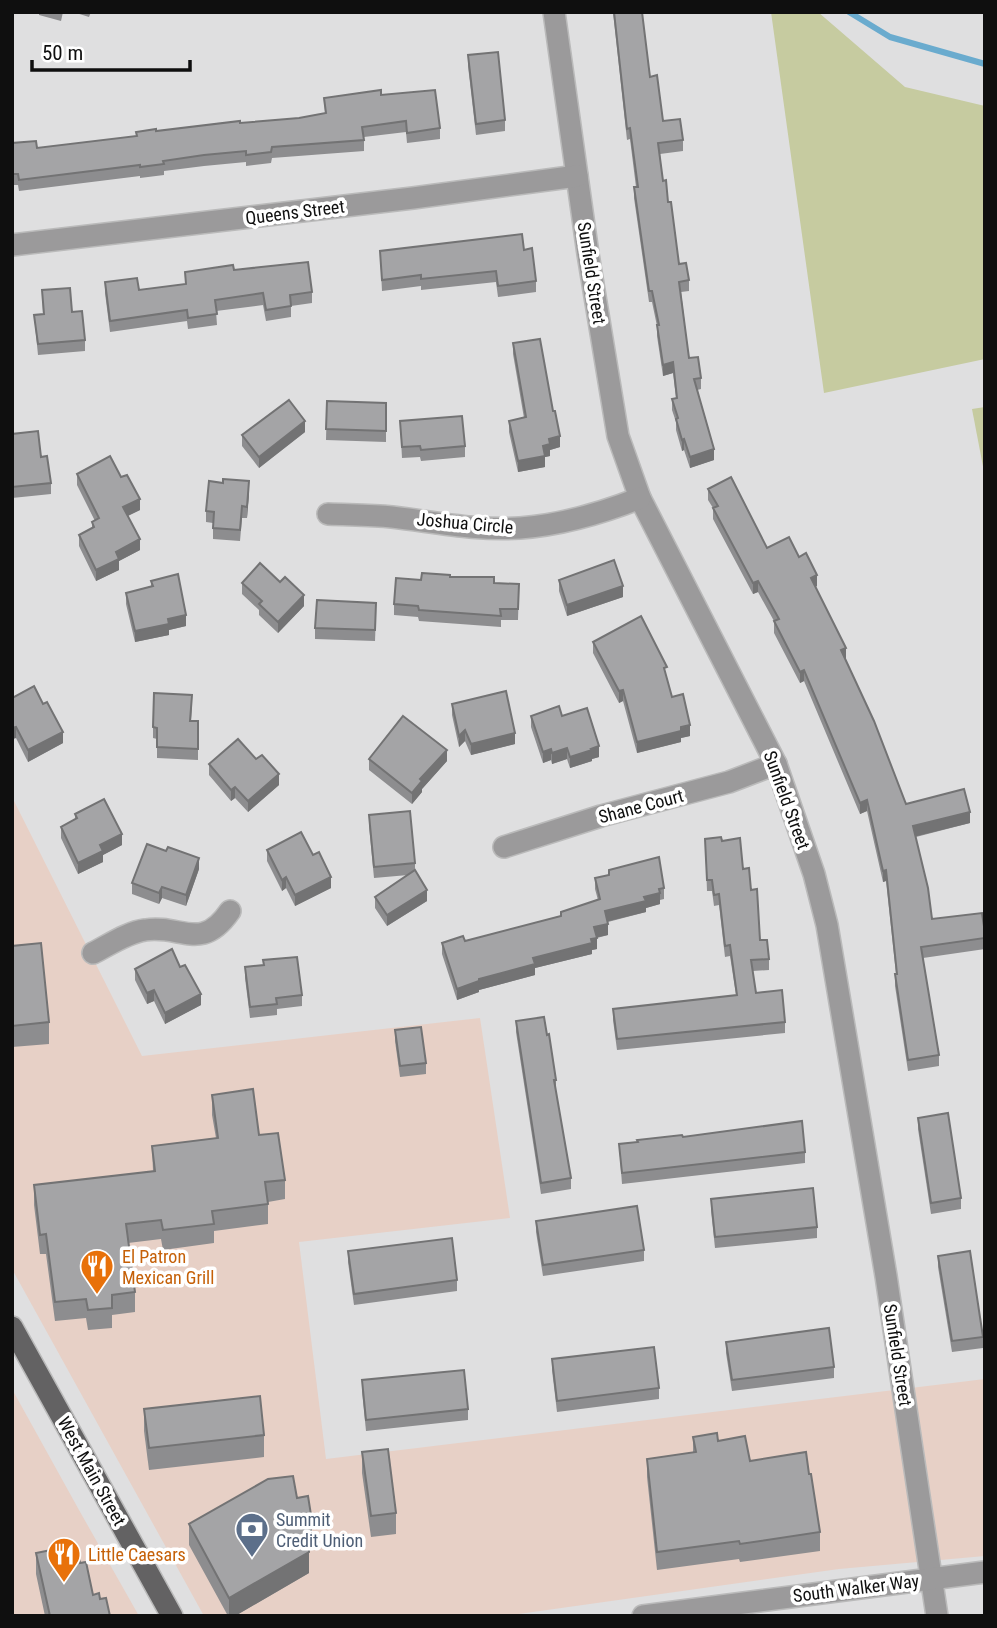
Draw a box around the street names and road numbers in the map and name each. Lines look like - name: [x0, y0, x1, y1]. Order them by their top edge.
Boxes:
- street label: Queens Street: [244, 196, 346, 228]
- street label: Sunfield Street: [574, 220, 610, 326]
- street label: Joshua Circle: [416, 508, 514, 538]
- street label: Sunfield Street: [759, 748, 815, 852]
- street label: Shane Court: [596, 785, 686, 827]
- street label: Sunfield Street: [880, 1302, 916, 1408]
- street label: West Main Street: [54, 1413, 130, 1529]
- street label: South Walker Way: [792, 1570, 921, 1606]

